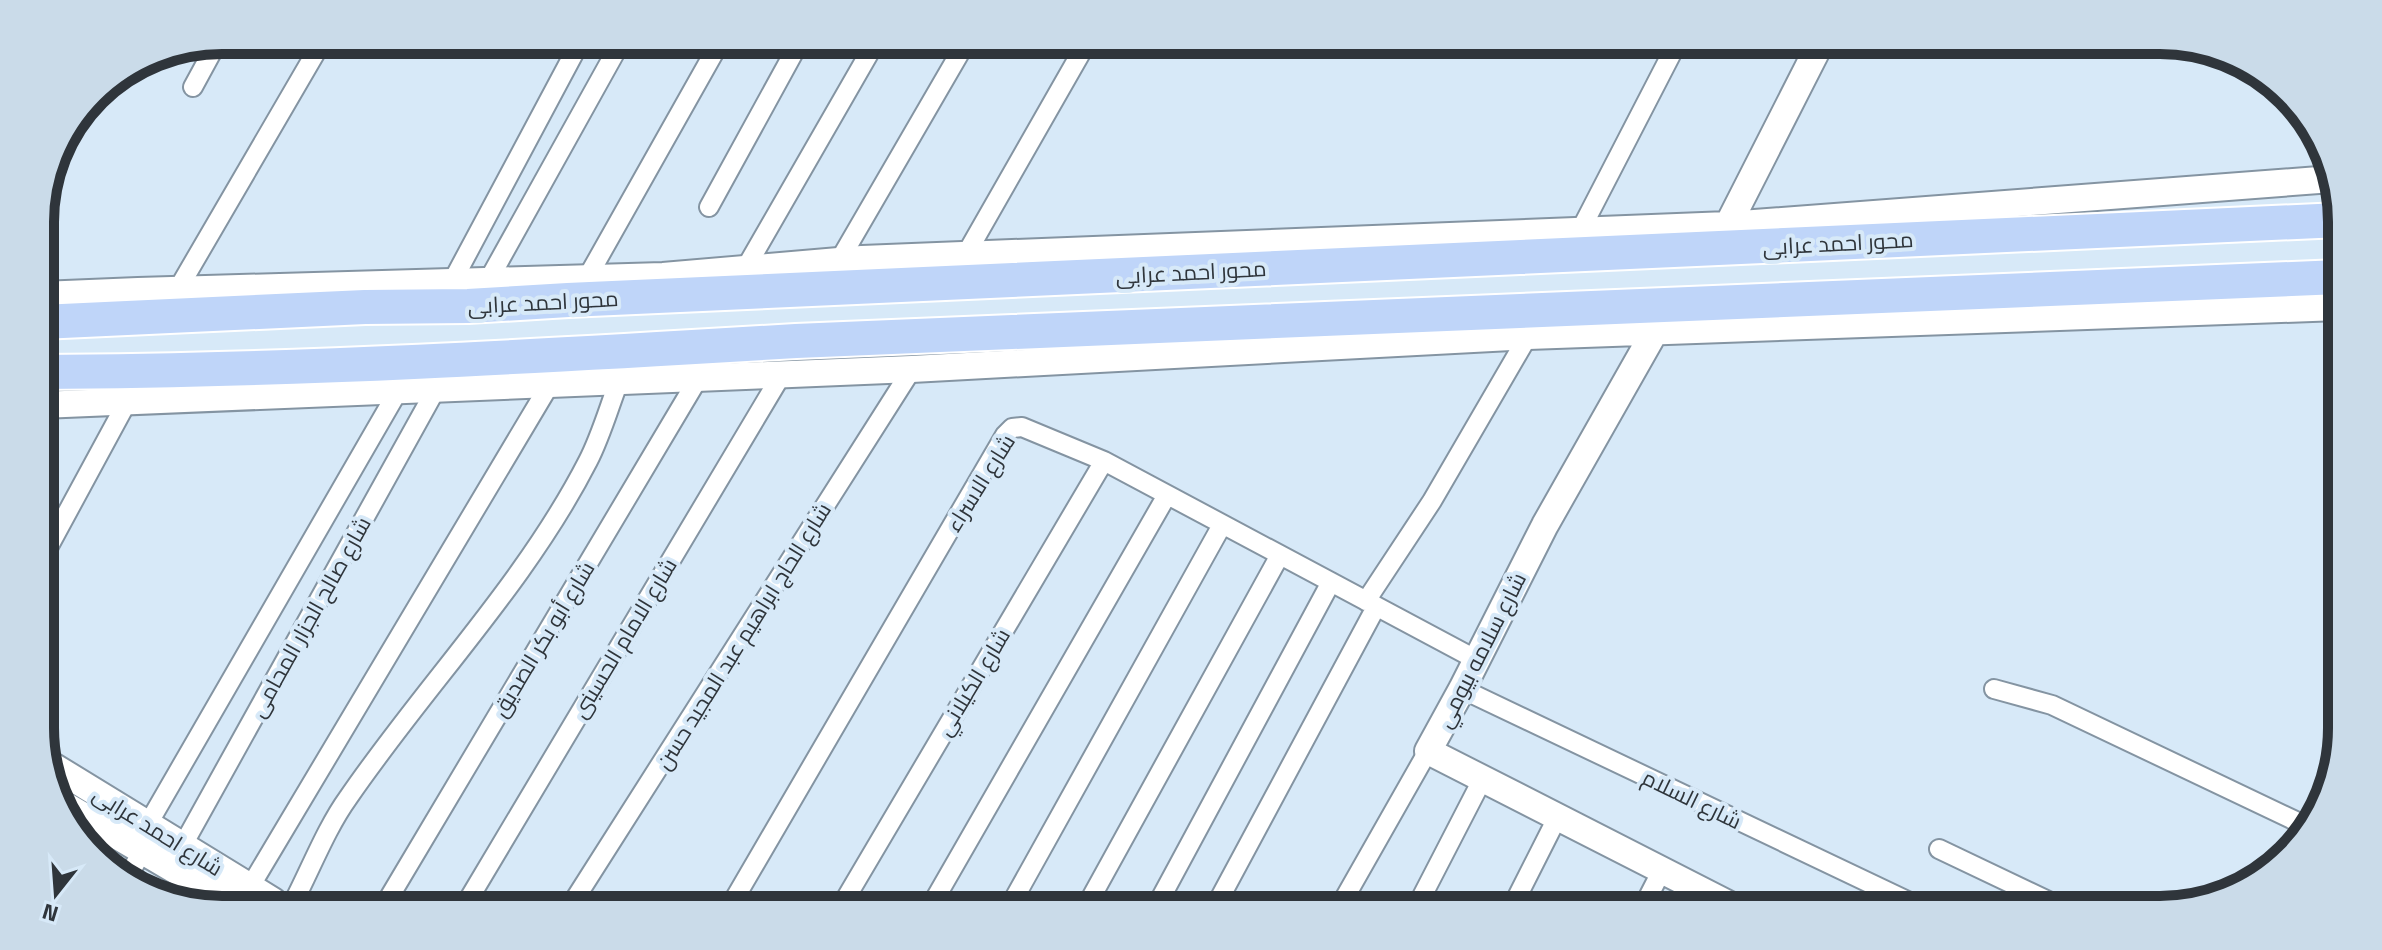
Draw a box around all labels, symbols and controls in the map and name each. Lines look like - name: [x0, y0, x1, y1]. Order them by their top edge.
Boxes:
- street label: محور احمد عرابى: [1762, 222, 1914, 264]
- street label: محور احمد عرابى: [1115, 251, 1267, 293]
- street label: محور احمد عرابى: [467, 281, 619, 323]
- street label: شارع الاسراء: [936, 427, 1024, 539]
- street label: شارع الحاج ابراهيم عبد المجيد حسن: [646, 496, 840, 776]
- street label: شارع صالح الجزار المحامى: [241, 510, 379, 724]
- street label: شارع الامام الحسينى: [563, 551, 685, 725]
- street label: شارع أبو بكر الصديق: [483, 555, 603, 723]
- street label: شارع سلامه بيومي: [1427, 566, 1535, 734]
- street label: شارع الكيلاني: [927, 622, 1019, 742]
- street label: شارع السلام: [1637, 760, 1747, 838]
- street label: شارع احمد عرابى: [86, 777, 230, 885]
- north arrow: [16, 854, 96, 934]
- text: N: [38, 895, 62, 932]

